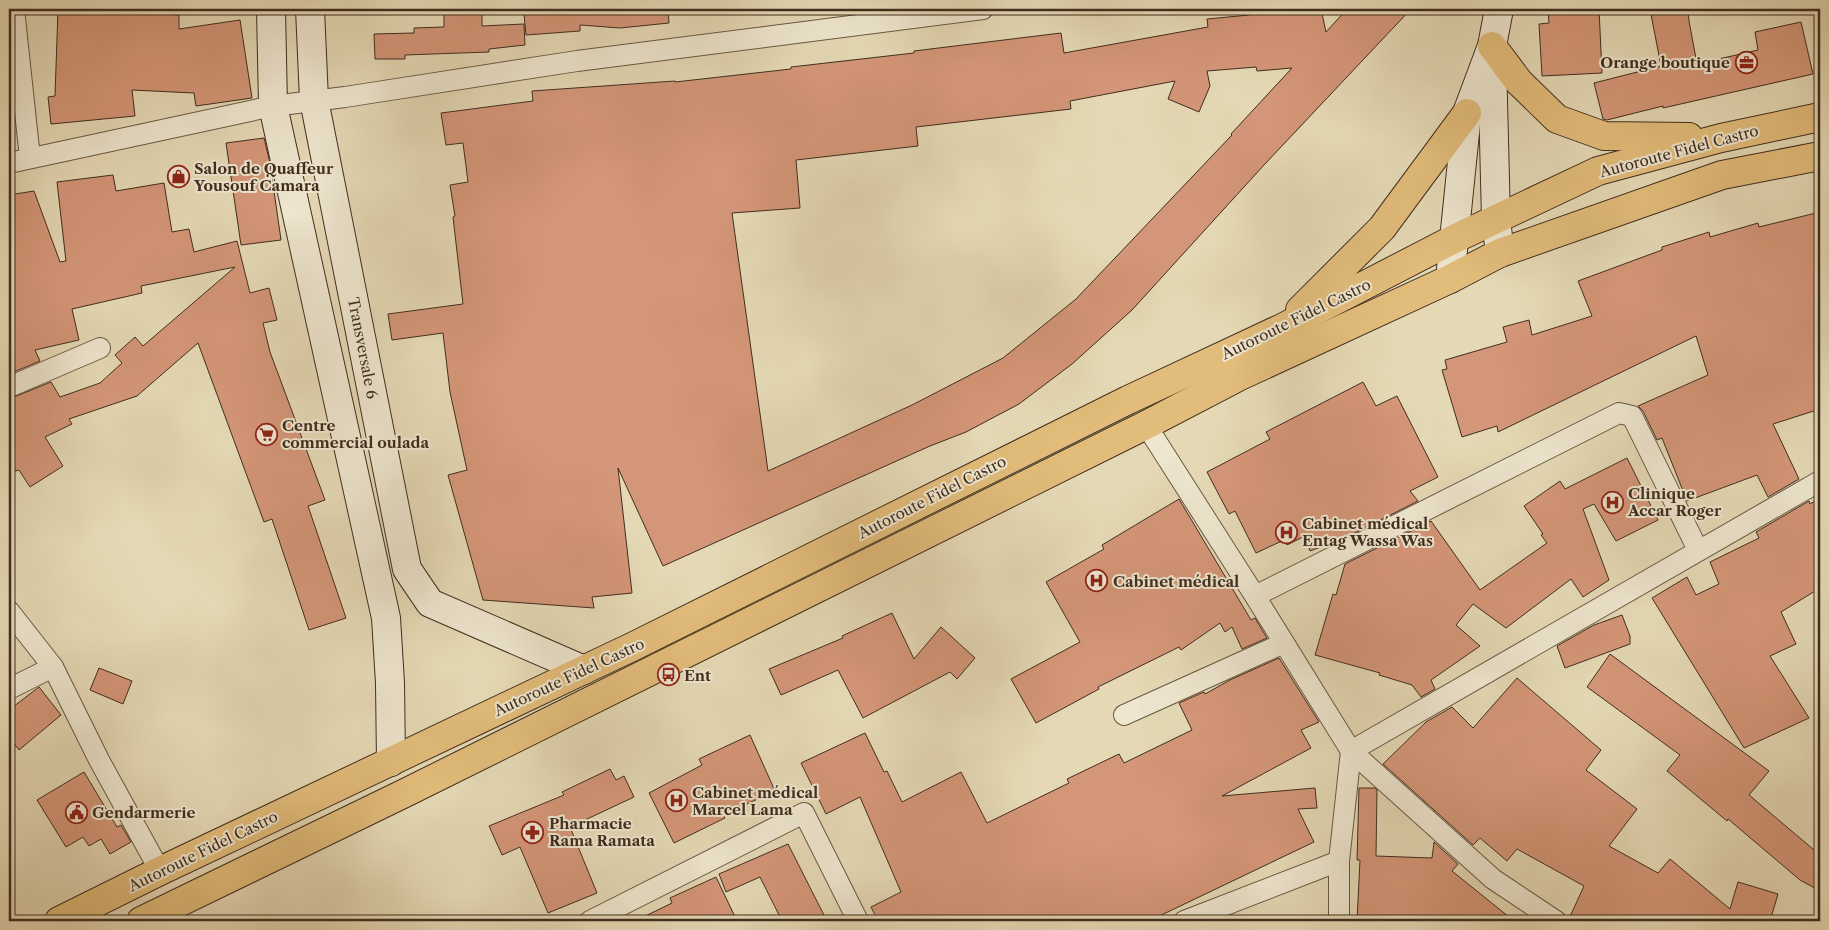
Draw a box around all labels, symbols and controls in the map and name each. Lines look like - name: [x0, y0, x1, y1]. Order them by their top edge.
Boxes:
- office icon: Orange boutique: [1734, 50, 1758, 74]
- place label: Orange boutique: [1600, 53, 1730, 72]
- street label: Autoroute Fidel Castro: [1597, 121, 1761, 182]
- place label: Salon de Quaffeur Yousouf Camara: [193, 159, 334, 195]
- shop icon: Salon de Quaffeur Yousouf Camara: [166, 165, 190, 189]
- street label: Autoroute Fidel Castro: [1217, 275, 1374, 364]
- street label: Transversale 6: [344, 296, 382, 400]
- place label: Centre commercial oulada: [282, 416, 430, 452]
- supermarket icon: Centre commercial oulada: [254, 422, 278, 446]
- street label: Autoroute Fidel Castro: [854, 451, 1009, 543]
- place label: Clinique Accar Roger: [1627, 484, 1722, 520]
- hospital icon: Clinique Accar Roger: [1600, 490, 1624, 514]
- place label: Cabinet médical Entag Wassa Was: [1302, 514, 1433, 550]
- hospital icon: Cabinet médical Entag Wassa Was: [1274, 520, 1298, 544]
- hospital icon: Cabinet médical: [1085, 569, 1109, 593]
- place label: Cabinet médical: [1113, 572, 1239, 591]
- street label: Autoroute Fidel Castro: [490, 634, 647, 721]
- bus stop icon: Ent: [656, 663, 680, 687]
- place label: Ent: [684, 666, 711, 685]
- place label: Cabinet médical Marcel Lama: [692, 783, 818, 819]
- hospital icon: Cabinet médical Marcel Lama: [664, 789, 688, 813]
- public building icon: Gendarmerie: [64, 800, 88, 824]
- place label: Gendarmerie: [92, 803, 196, 822]
- street label: Autoroute Fidel Castro: [124, 807, 281, 896]
- place label: Pharmacie Rama Ramata: [549, 814, 655, 850]
- pharmacy icon: Pharmacie Rama Ramata: [521, 820, 545, 844]

